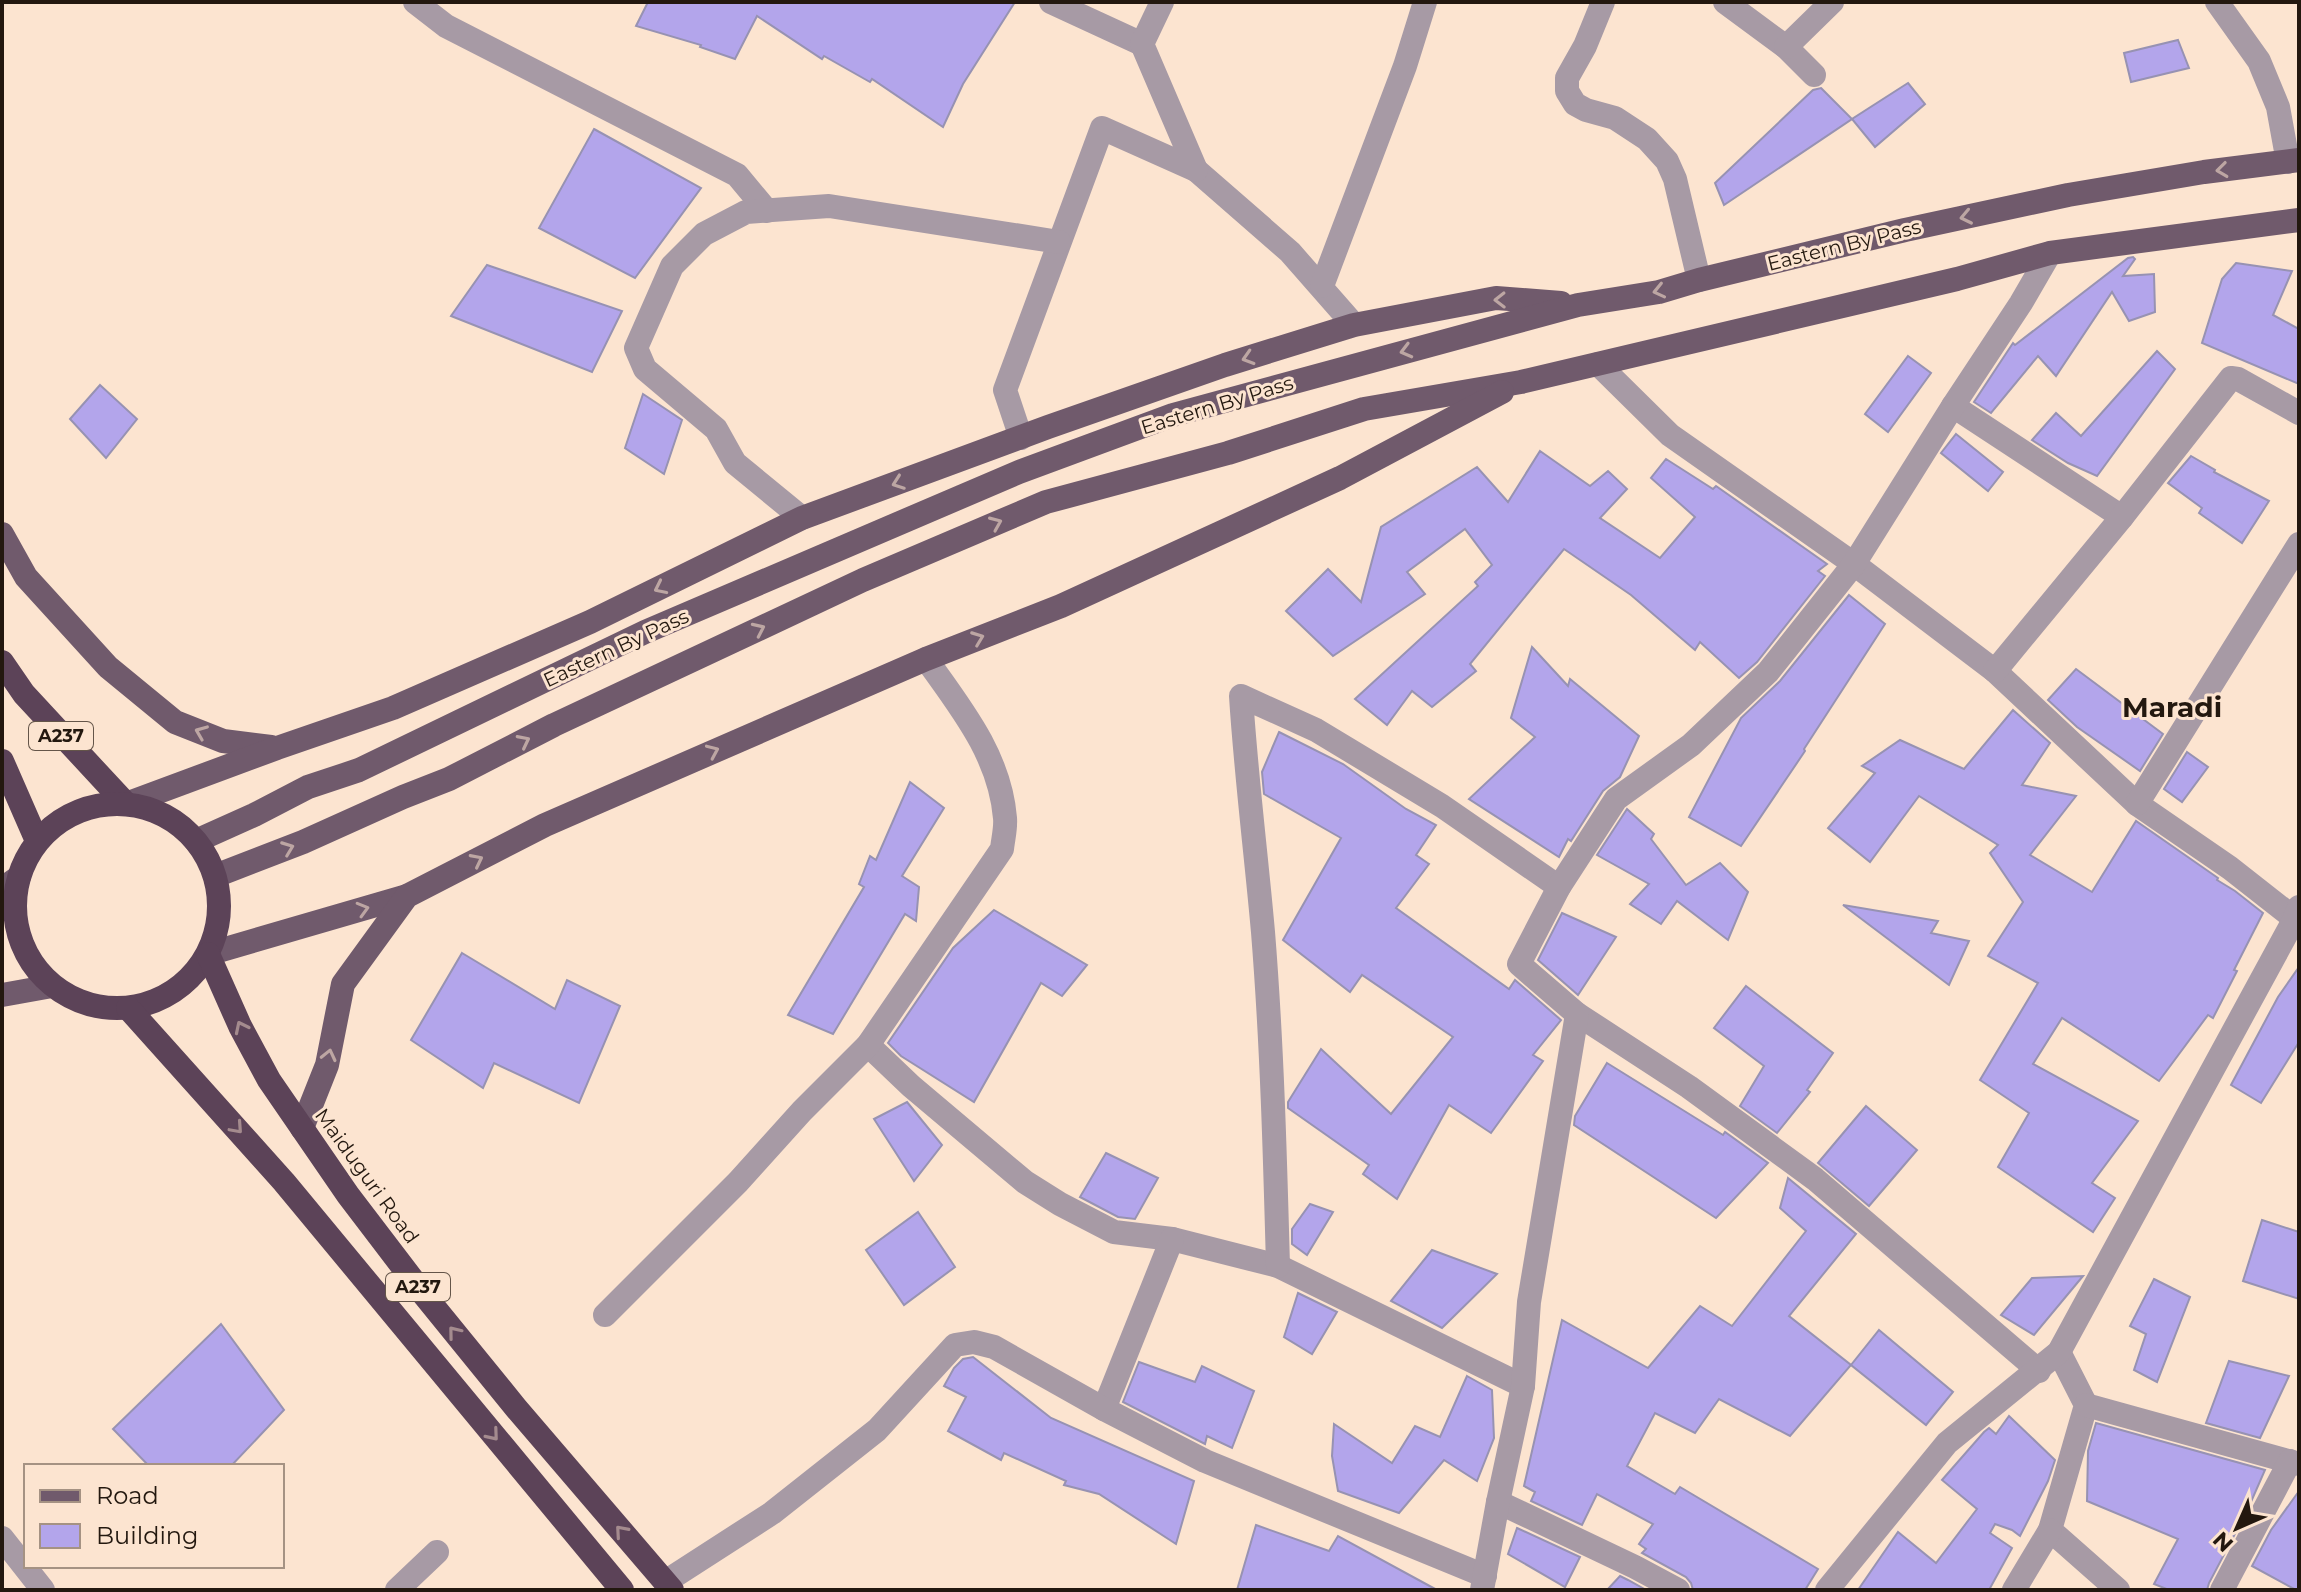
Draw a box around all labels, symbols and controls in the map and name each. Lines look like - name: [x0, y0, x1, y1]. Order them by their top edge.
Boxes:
- one-way arrow: [2215, 161, 2229, 178]
- one-way arrow: [1960, 208, 1973, 225]
- street label: Eastern By Pass: [1765, 214, 1924, 276]
- one-way arrow: [1653, 282, 1666, 299]
- one-way arrow: [1493, 291, 1506, 308]
- one-way arrow: [1400, 342, 1414, 359]
- one-way arrow: [1241, 349, 1255, 365]
- street label: Eastern By Pass: [1138, 370, 1296, 440]
- one-way arrow: [891, 473, 905, 490]
- one-way arrow: [988, 516, 1002, 532]
- one-way arrow: [653, 578, 668, 594]
- street label: Eastern By Pass: [539, 604, 693, 692]
- one-way arrow: [751, 623, 765, 639]
- one-way arrow: [970, 631, 984, 648]
- district label: Maradi: [2122, 690, 2222, 724]
- road number: A237: [29, 722, 93, 750]
- one-way arrow: [195, 726, 209, 742]
- one-way arrow: [516, 735, 531, 750]
- one-way arrow: [705, 745, 719, 761]
- one-way arrow: [280, 841, 294, 858]
- one-way arrow: [469, 854, 483, 869]
- one-way arrow: [356, 902, 370, 918]
- one-way arrow: [235, 1021, 251, 1036]
- one-way arrow: [319, 1048, 336, 1062]
- street label: Maiduguri Road: [310, 1104, 424, 1248]
- one-way arrow: [227, 1119, 241, 1134]
- road number: A237: [386, 1273, 450, 1301]
- one-way arrow: [449, 1327, 464, 1341]
- one-way arrow: [483, 1426, 498, 1440]
- legend: [24, 1464, 284, 1568]
- text: Road: [96, 1481, 159, 1510]
- north arrow: [2197, 1488, 2277, 1568]
- text: Building: [96, 1521, 199, 1550]
- one-way arrow: [616, 1525, 631, 1540]
- text: N: [2207, 1526, 2239, 1558]

